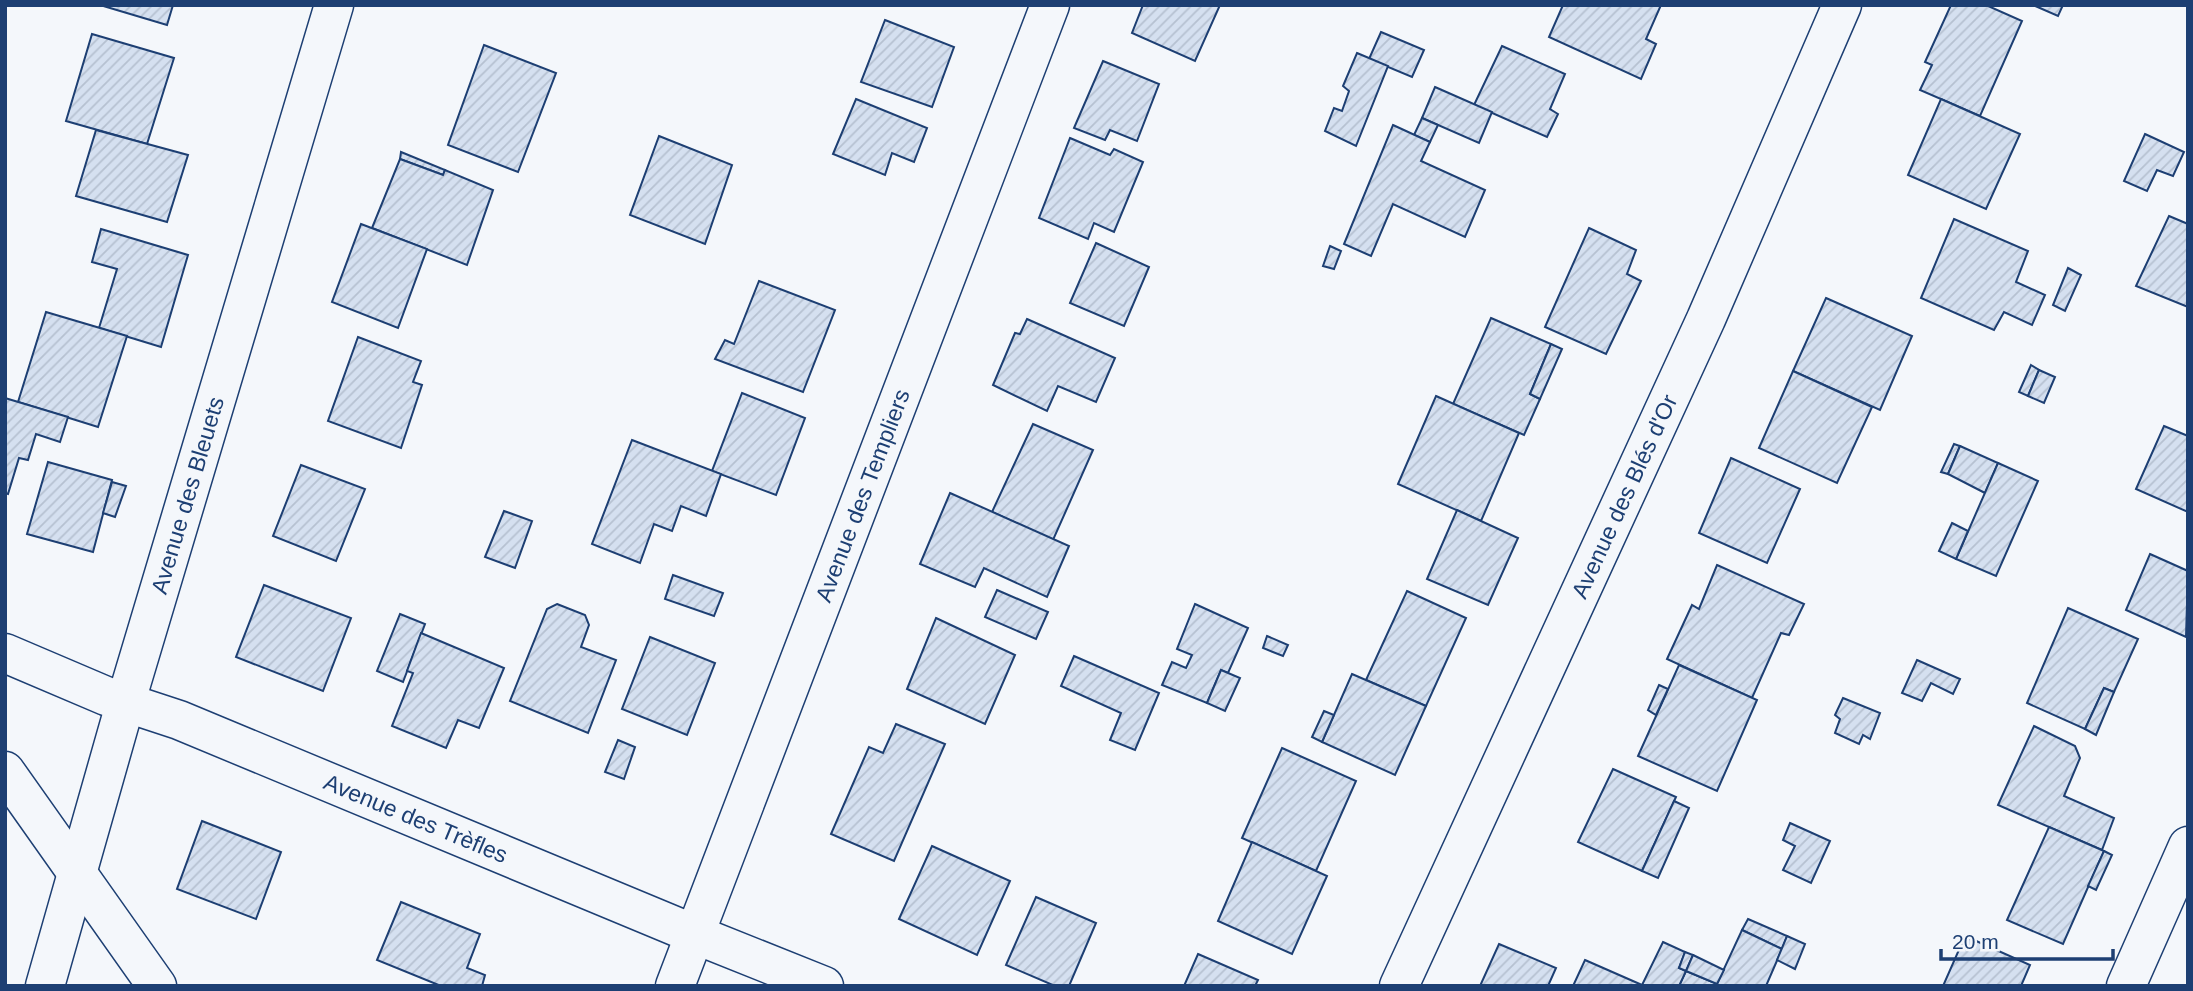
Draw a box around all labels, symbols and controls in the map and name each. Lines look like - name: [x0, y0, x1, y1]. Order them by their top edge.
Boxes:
- street label: Avenue des Templiers: [810, 386, 915, 606]
- street label: Avenue des Blés d'Or: [1566, 390, 1683, 602]
- street label: Avenue des Bleuets: [146, 394, 229, 597]
- street label: Avenue des Trèfles: [320, 769, 512, 868]
- scale bar: [1941, 918, 2112, 962]
- text: 20 m: [1952, 930, 1999, 953]

